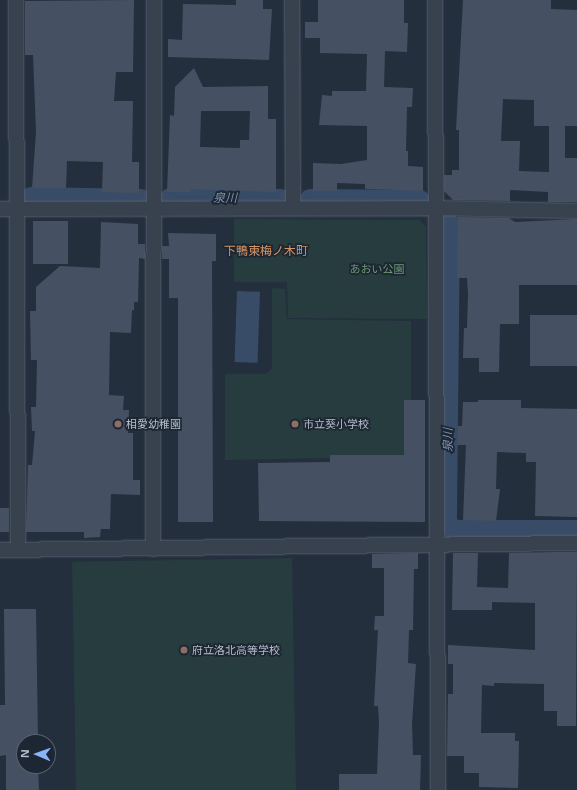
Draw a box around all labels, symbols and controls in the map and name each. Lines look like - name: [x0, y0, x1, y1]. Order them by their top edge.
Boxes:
- water label: 泉川: [213, 191, 237, 205]
- district label: 下鴨東梅ノ木町: [224, 244, 308, 258]
- park label: あおい公園: [350, 262, 404, 276]
- place label: 相愛幼稚園: [126, 417, 181, 431]
- place label: 市立葵小学校: [303, 417, 369, 431]
- marker: 相愛幼稚園: [113, 419, 123, 429]
- marker: 市立葵小学校: [290, 419, 300, 429]
- water label: 泉川: [441, 428, 455, 452]
- place label: 府立洛北高等学校: [192, 643, 280, 657]
- marker: 府立洛北高等学校: [179, 645, 189, 655]
- north arrow: [16, 734, 56, 774]
- text: N: [17, 749, 32, 758]

